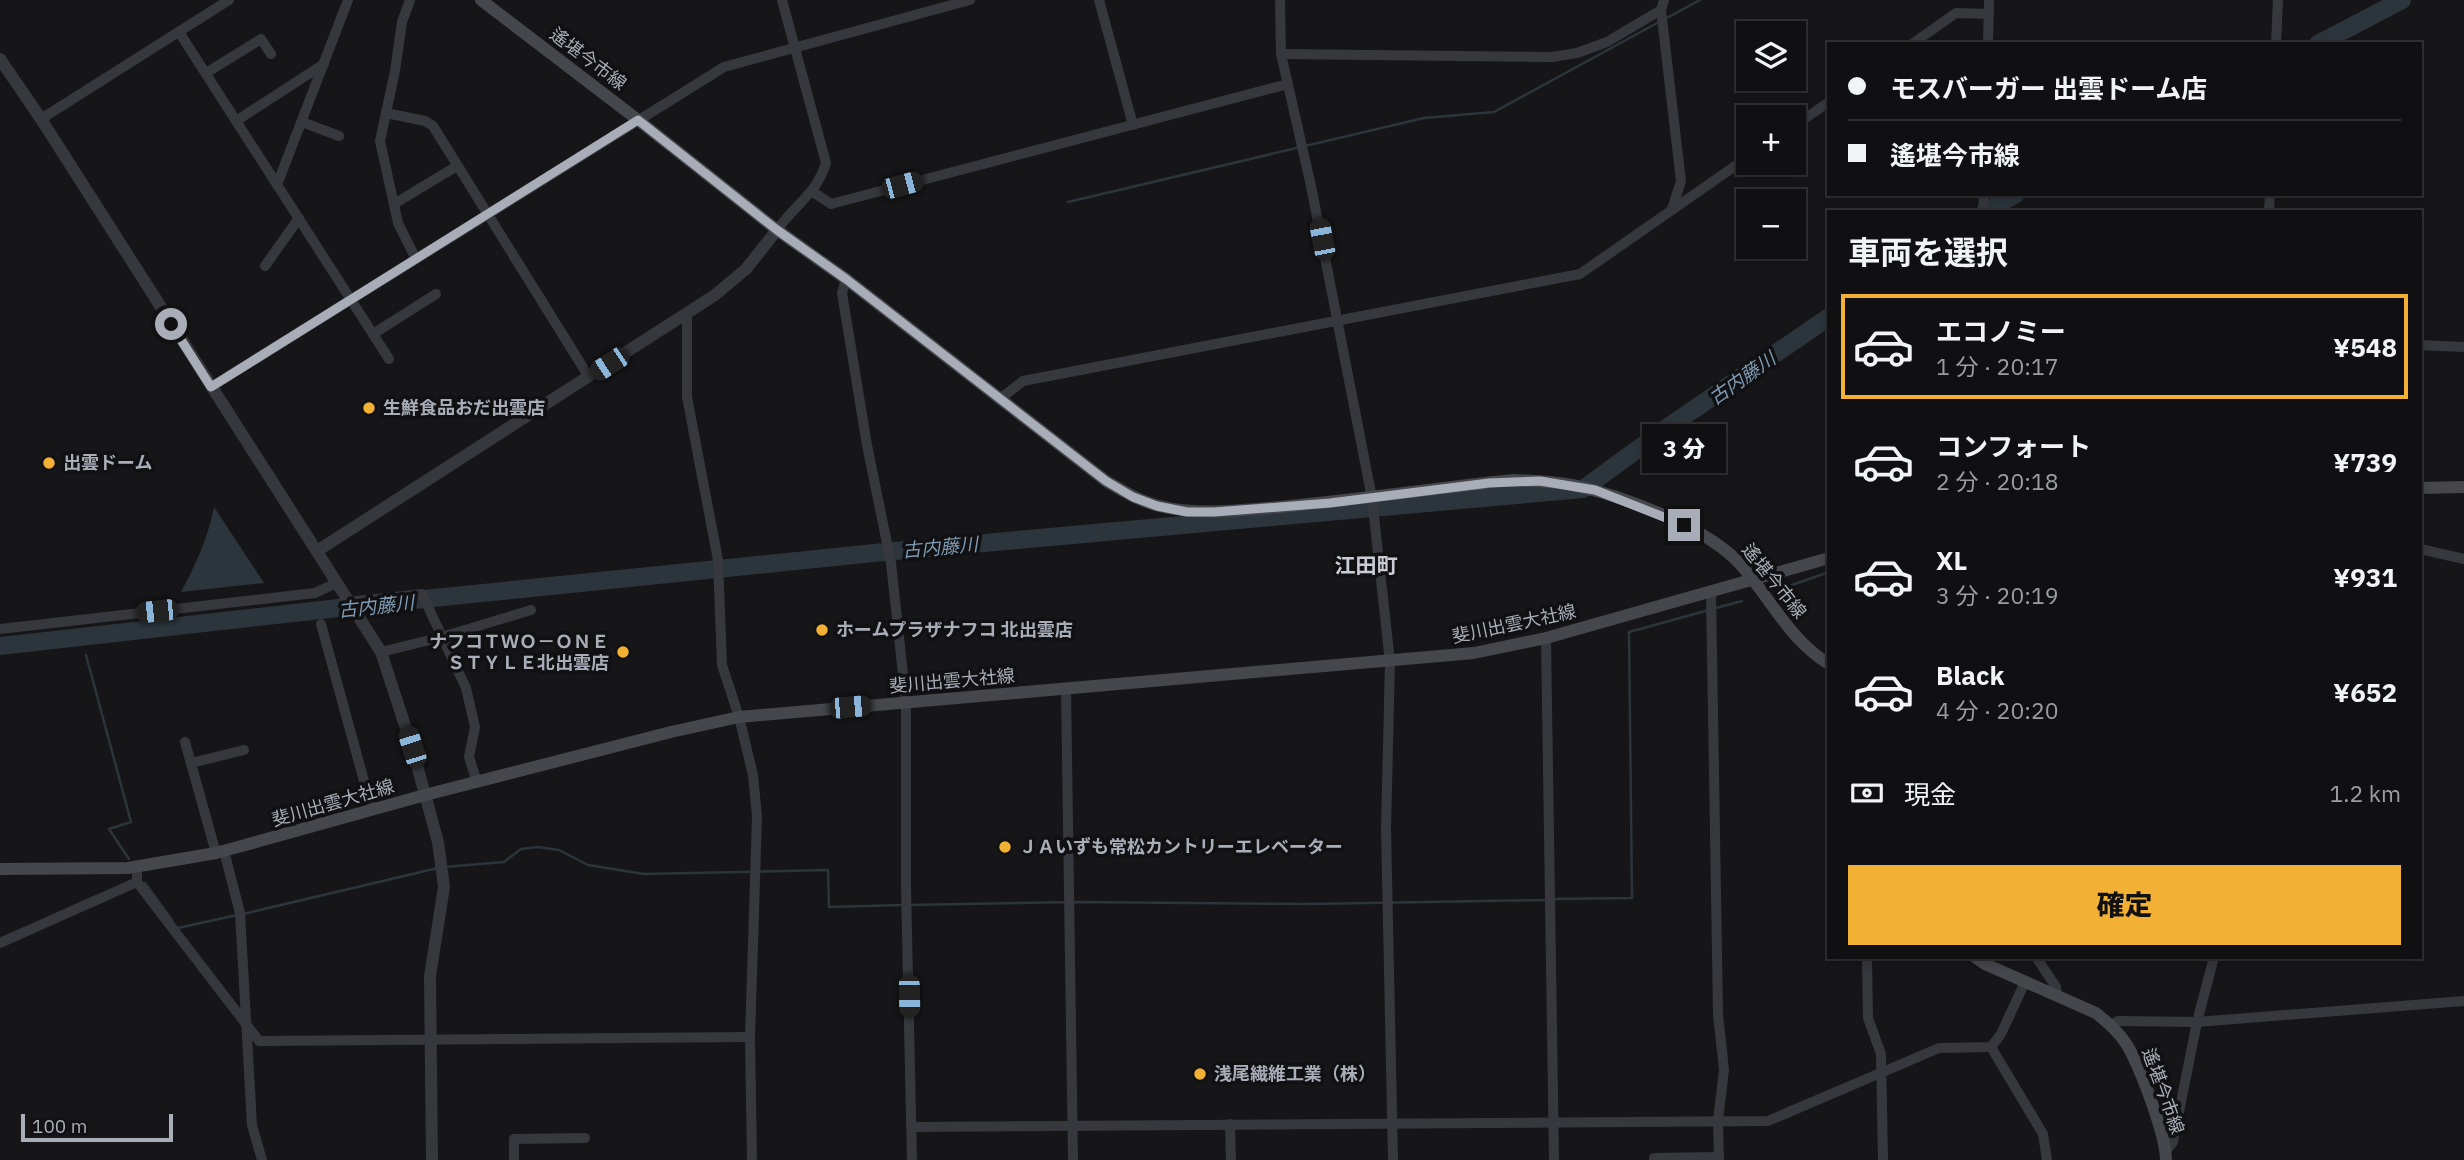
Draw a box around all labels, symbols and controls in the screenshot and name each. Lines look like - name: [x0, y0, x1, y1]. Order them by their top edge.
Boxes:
- map controls: [1736, 21, 1806, 259]
- button: layers: [1736, 21, 1806, 91]
- street label: 遙堪今市線: [545, 22, 631, 95]
- text: モスバーガー 出雲ドーム店: [1890, 71, 2207, 105]
- button: +: [1736, 105, 1806, 175]
- text: 遙堪今市線: [1890, 138, 2020, 172]
- car: [879, 169, 926, 201]
- button: −: [1736, 189, 1806, 259]
- car: [1308, 216, 1337, 262]
- text: 車両を選択: [1848, 231, 2008, 273]
- route start: [155, 308, 187, 340]
- text: エコノミー: [1936, 314, 2066, 348]
- icon: car: [1852, 315, 1915, 378]
- text: ¥548: [2333, 330, 2397, 364]
- car: [586, 344, 633, 384]
- water label: 古内藤川: [1704, 345, 1782, 410]
- text: 1 分 · 20:17: [1936, 351, 2059, 381]
- place label: 生鮮食品おだ出雲店: [383, 396, 545, 419]
- marker: 生鮮食品おだ出雲店: [361, 400, 377, 416]
- callout: 3 分: [1642, 424, 1726, 472]
- text: コンフォート: [1936, 429, 2091, 463]
- icon: car: [1852, 430, 1915, 493]
- text: 3 分: [1663, 433, 1705, 463]
- text: ¥739: [2333, 445, 2397, 479]
- place label: 出雲ドーム: [63, 451, 152, 474]
- marker: 出雲ドーム: [41, 455, 57, 471]
- text: 2 分 · 20:18: [1936, 466, 2059, 496]
- route end: [1668, 509, 1700, 541]
- water label: 古内藤川: [901, 532, 981, 562]
- street label: 遙堪今市線: [1737, 538, 1812, 623]
- text: XL: [1936, 543, 1967, 577]
- icon: car: [1852, 545, 1915, 608]
- district label: 江田町: [1335, 551, 1398, 579]
- text: ¥931: [2333, 560, 2397, 594]
- text: 3 分 · 20:19: [1936, 580, 2059, 610]
- water label: 古内藤川: [337, 590, 417, 622]
- car: [136, 598, 179, 624]
- street label: 斐川出雲大社線: [1450, 599, 1578, 648]
- place label: ホームプラザナフコ 北出雲店: [836, 618, 1073, 641]
- marker: ホームプラザナフコ 北出雲店: [814, 622, 830, 638]
- place label: ナフコＴＷＯ－ＯＮＥ ＳＴＹＬＥ北出雲店: [429, 630, 609, 674]
- marker: ナフコＴＷＯ－ＯＮＥ ＳＴＹＬＥ北出雲店: [615, 644, 631, 660]
- text: Black: [1936, 658, 2004, 692]
- icon: car: [1852, 660, 1915, 723]
- street label: 斐川出雲大社線: [888, 664, 1016, 697]
- text: ¥652: [2333, 675, 2397, 709]
- car: [829, 695, 872, 719]
- text: 4 分 · 20:20: [1936, 695, 2059, 725]
- car: [396, 724, 429, 770]
- street label: 斐川出雲大社線: [269, 774, 397, 831]
- icon: cash: [1848, 774, 1886, 812]
- text: 現金: [1904, 777, 1956, 811]
- text: 1.2 km: [2330, 778, 2401, 808]
- place label: ＪＡいずも常松カントリーエレベーター: [1019, 835, 1343, 858]
- marker: ＪＡいずも常松カントリーエレベーター: [997, 839, 1013, 855]
- button: 確定: [1848, 865, 2401, 945]
- car: [899, 975, 920, 1017]
- street label: 遙堪今市線: [2137, 1045, 2190, 1137]
- place label: 浅尾繊維工業（株）: [1214, 1062, 1376, 1085]
- marker: 浅尾繊維工業（株）: [1192, 1066, 1208, 1082]
- scale bar: [21, 1111, 173, 1143]
- text: 100 m: [32, 1114, 87, 1138]

